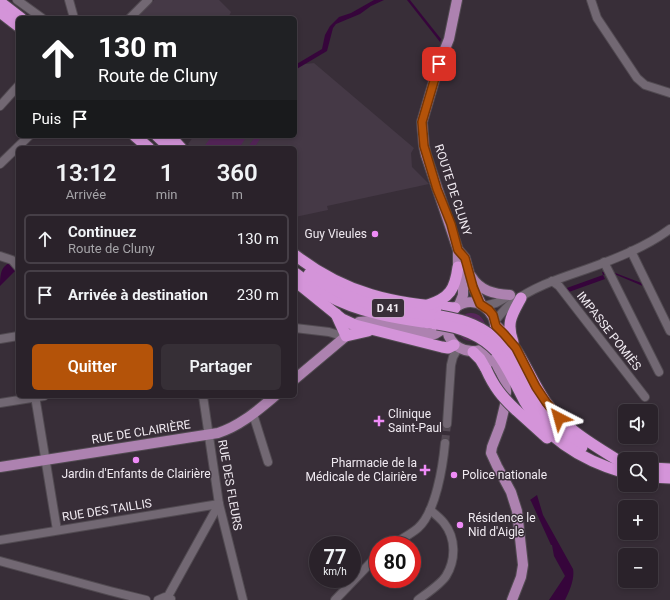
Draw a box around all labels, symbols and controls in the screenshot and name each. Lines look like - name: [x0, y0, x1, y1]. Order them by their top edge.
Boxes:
- text: 130 m: [98, 31, 177, 64]
- icon: ahead: [32, 32, 84, 84]
- pin: [422, 47, 456, 81]
- icon: arrive: [428, 53, 450, 75]
- text: Route de Cluny: [98, 65, 218, 86]
- icon: arrive: [69, 108, 91, 130]
- text: Puis: [32, 110, 61, 128]
- street label: ROUTE DE CLUNY: [432, 142, 475, 238]
- text: 13:12: [55, 159, 117, 187]
- text: 1: [160, 159, 173, 187]
- text: 360: [217, 159, 258, 187]
- text: Arrivée: [66, 187, 106, 202]
- text: min: [156, 187, 177, 202]
- text: m: [232, 187, 243, 202]
- text: Continuez: [68, 223, 136, 241]
- place label: Guy Vieules: [305, 227, 367, 241]
- icon: ahead: [34, 228, 56, 250]
- marker: Guy Vieules: [370, 229, 380, 239]
- text: 130 m: [237, 230, 279, 248]
- text: Route de Cluny: [68, 241, 155, 256]
- icon: arrive: [34, 284, 56, 306]
- text: Arrivée à destination: [68, 286, 208, 304]
- text: 230 m: [237, 286, 279, 304]
- street label: IMPASSE POMIÈS: [574, 288, 645, 373]
- road number: D 41: [372, 299, 404, 317]
- button: Quitter: [32, 344, 153, 390]
- button: Partager: [161, 344, 281, 390]
- position arrow: [538, 397, 580, 439]
- map controls: [618, 404, 658, 588]
- button: sound: [618, 404, 658, 444]
- place label: Clinique Saint-Paul: [388, 407, 442, 435]
- marker: Clinique Saint-Paul: [373, 415, 385, 427]
- street label: RUE DE CLAIRIÈRE: [90, 416, 192, 447]
- street label: RUE DES FLEURS: [215, 438, 245, 532]
- button: search: [618, 452, 658, 492]
- marker: Jardin d'Enfants de Clairière: [131, 455, 141, 465]
- place label: Pharmacie de la Médicale de Clairière: [305, 456, 417, 484]
- marker: Pharmacie de la Médicale de Clairière: [420, 465, 430, 475]
- place label: Jardin d'Enfants de Clairière: [61, 467, 211, 481]
- place label: Police nationale: [462, 468, 547, 482]
- marker: Police nationale: [449, 470, 459, 480]
- street label: RUE DES TAILLIS: [61, 496, 153, 524]
- button: +: [618, 500, 658, 540]
- place label: Résidence le Nid d'Aigle: [468, 511, 536, 539]
- marker: Résidence le Nid d'Aigle: [455, 520, 465, 530]
- speed limit sign: 80: [369, 536, 421, 588]
- text: 77: [324, 545, 346, 569]
- button: −: [618, 548, 658, 588]
- text: km/h: [323, 566, 347, 577]

